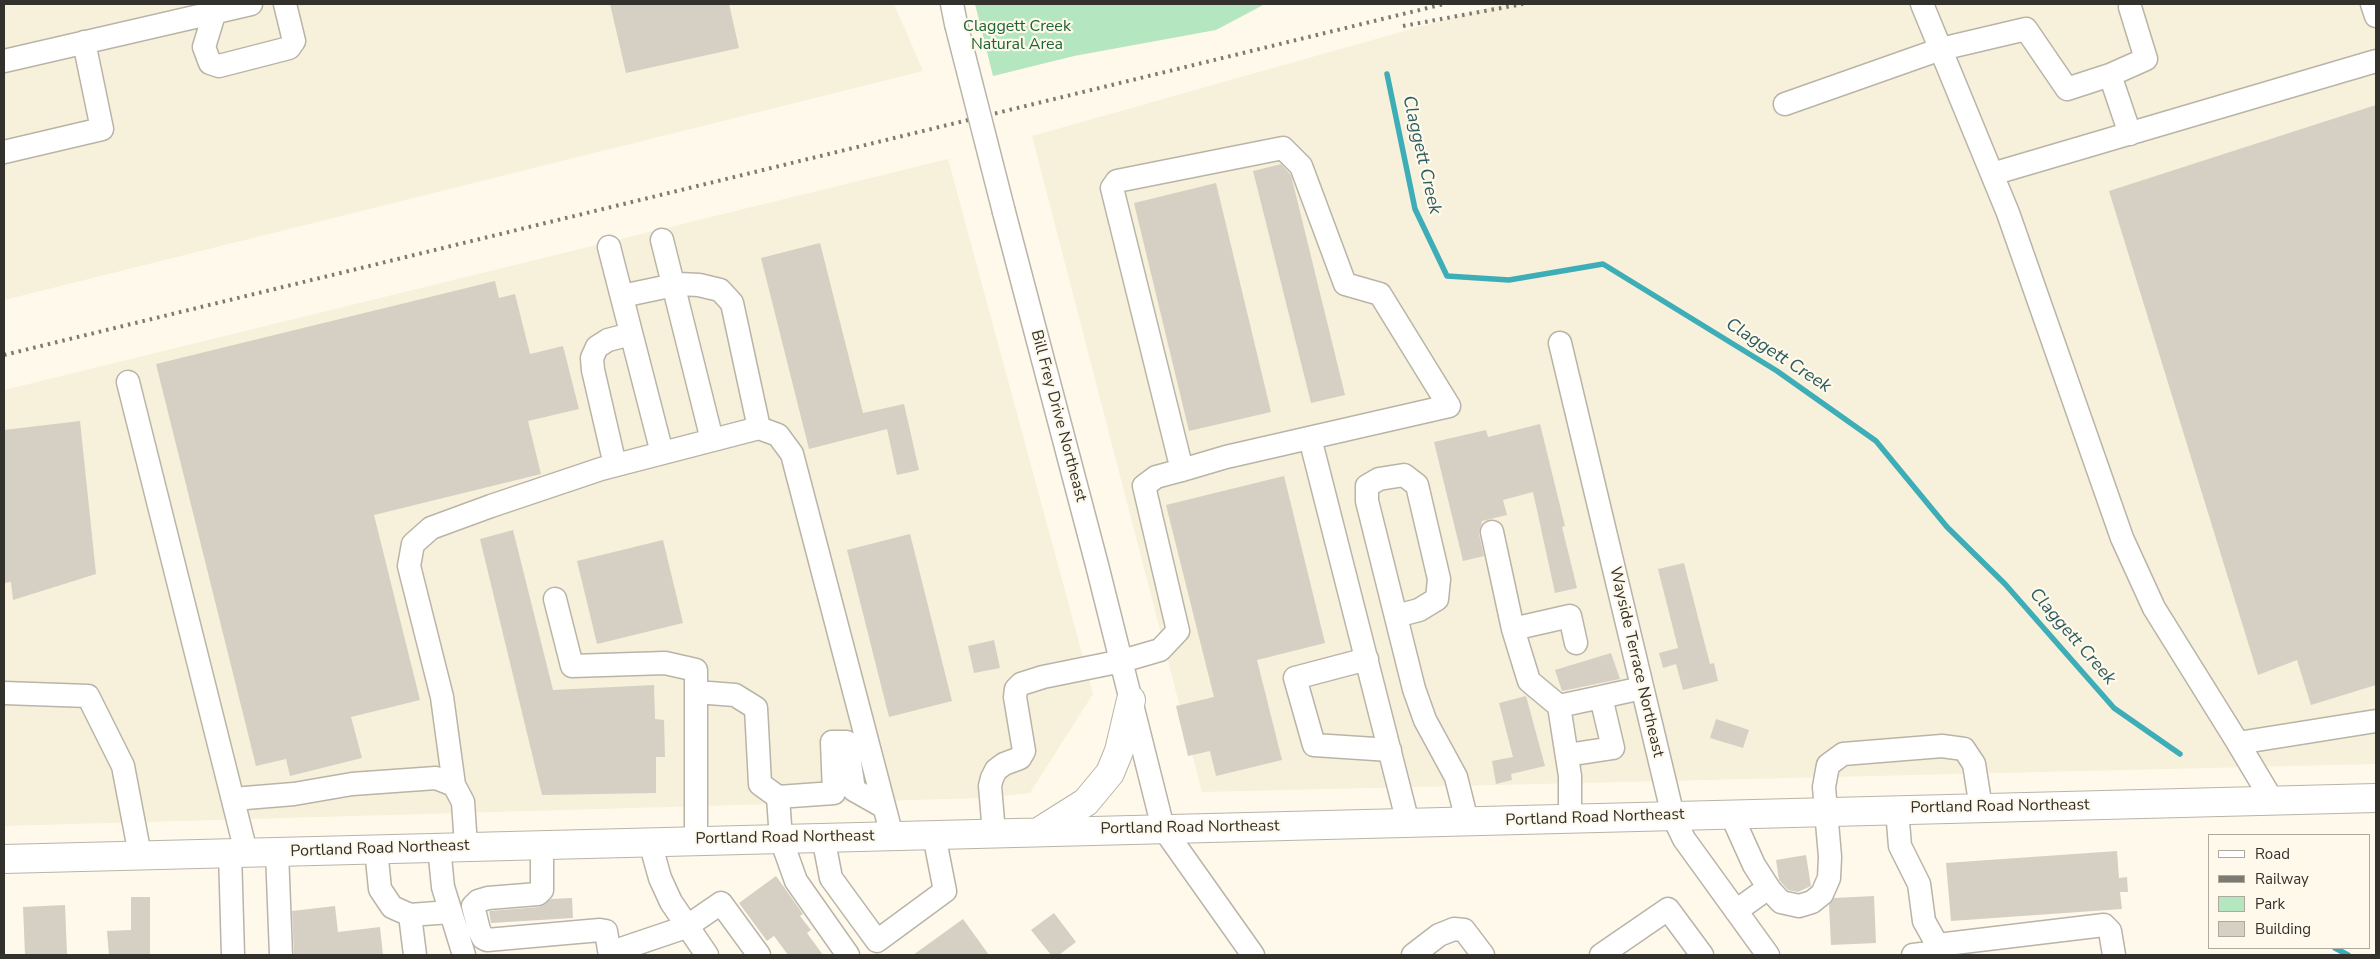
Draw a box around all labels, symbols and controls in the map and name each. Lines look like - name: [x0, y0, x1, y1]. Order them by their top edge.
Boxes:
- park label: Claggett Creek Natural Area: [963, 17, 1071, 55]
- water label: Claggett Creek: [1397, 94, 1445, 216]
- water label: Claggett Creek: [1721, 314, 1835, 398]
- street label: Bill Frey Drive Northeast: [1026, 328, 1090, 504]
- street label: Wayside Terrace Northeast: [1605, 565, 1667, 759]
- water label: Claggett Creek: [2024, 584, 2120, 690]
- street label: Portland Road Northeast: [1910, 796, 2090, 818]
- street label: Portland Road Northeast: [1505, 805, 1685, 831]
- street label: Portland Road Northeast: [1100, 817, 1280, 839]
- street label: Portland Road Northeast: [695, 827, 875, 849]
- legend: [2208, 834, 2370, 949]
- street label: Portland Road Northeast: [290, 836, 470, 862]
- text: Road: [2255, 844, 2290, 864]
- text: Railway: [2255, 869, 2309, 889]
- text: Park: [2255, 894, 2285, 914]
- text: Building: [2255, 919, 2311, 939]

